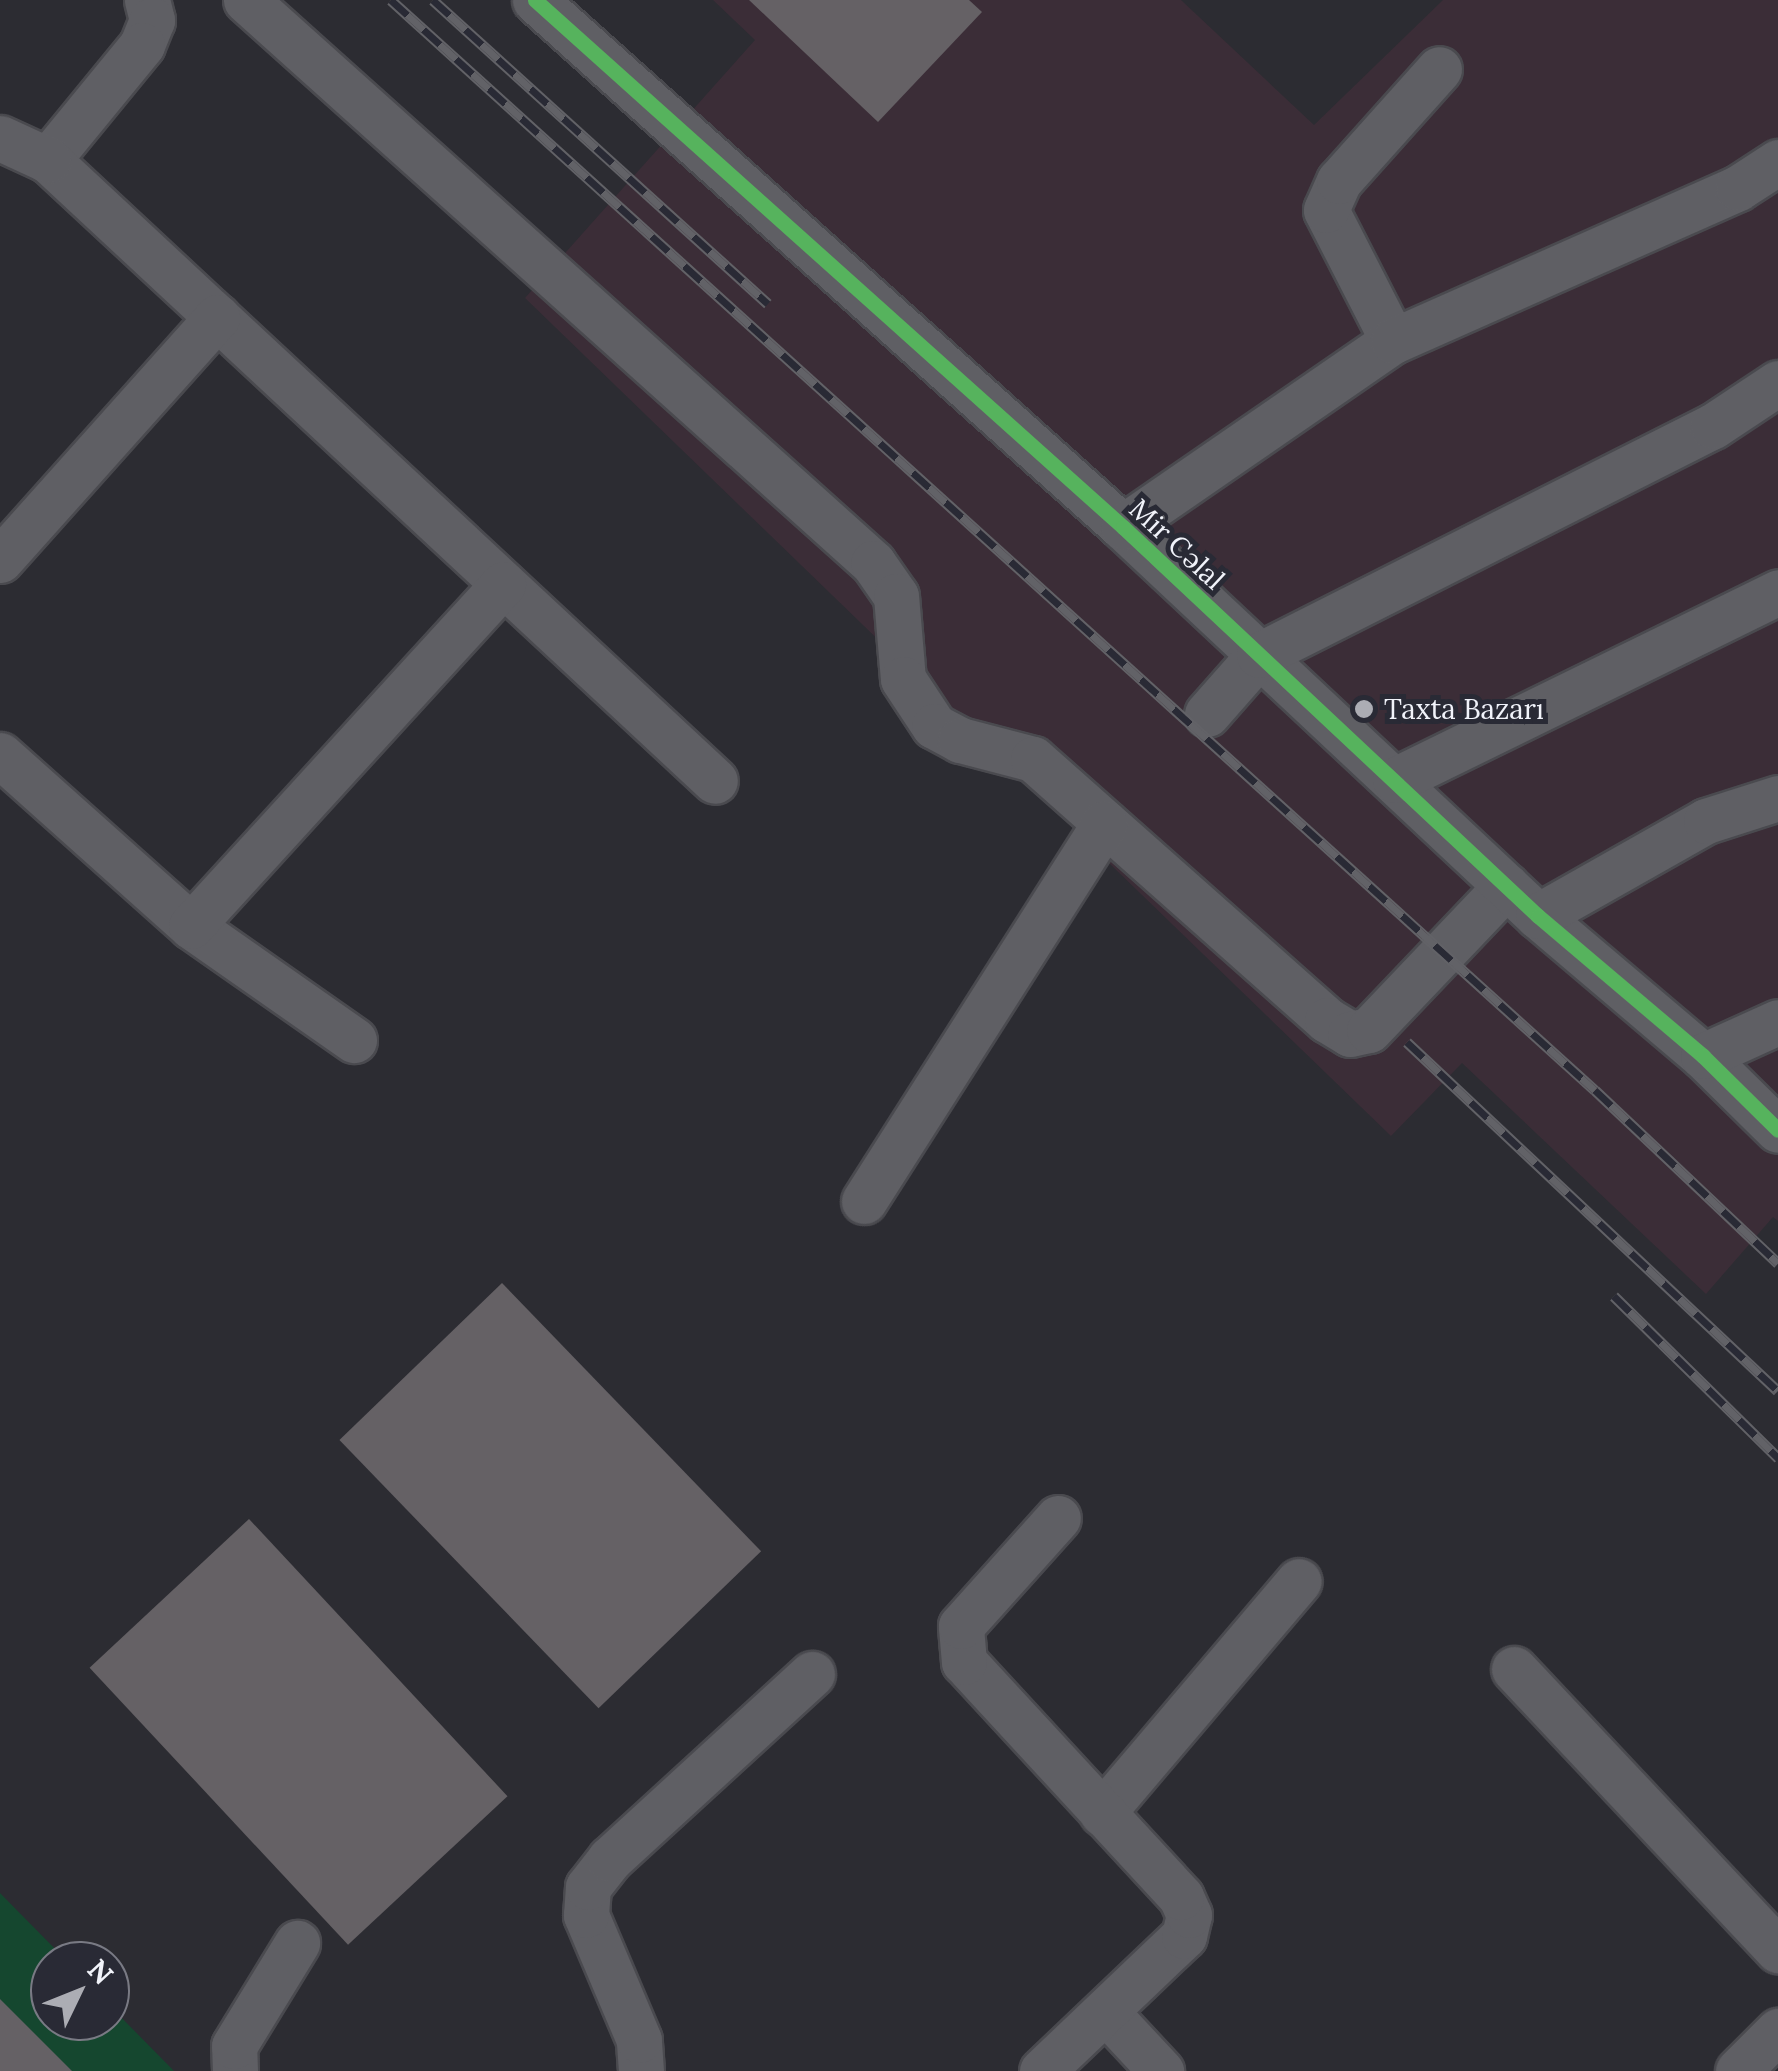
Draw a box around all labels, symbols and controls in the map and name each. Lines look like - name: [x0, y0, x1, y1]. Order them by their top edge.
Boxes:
- street label: Mir Cəlal: [1123, 492, 1231, 596]
- place label: Taxta Bazarı: [1384, 692, 1544, 726]
- marker: Taxta Bazarı: [1353, 698, 1375, 720]
- north arrow: [30, 1941, 130, 2041]
- text: N: [80, 1952, 121, 1992]

